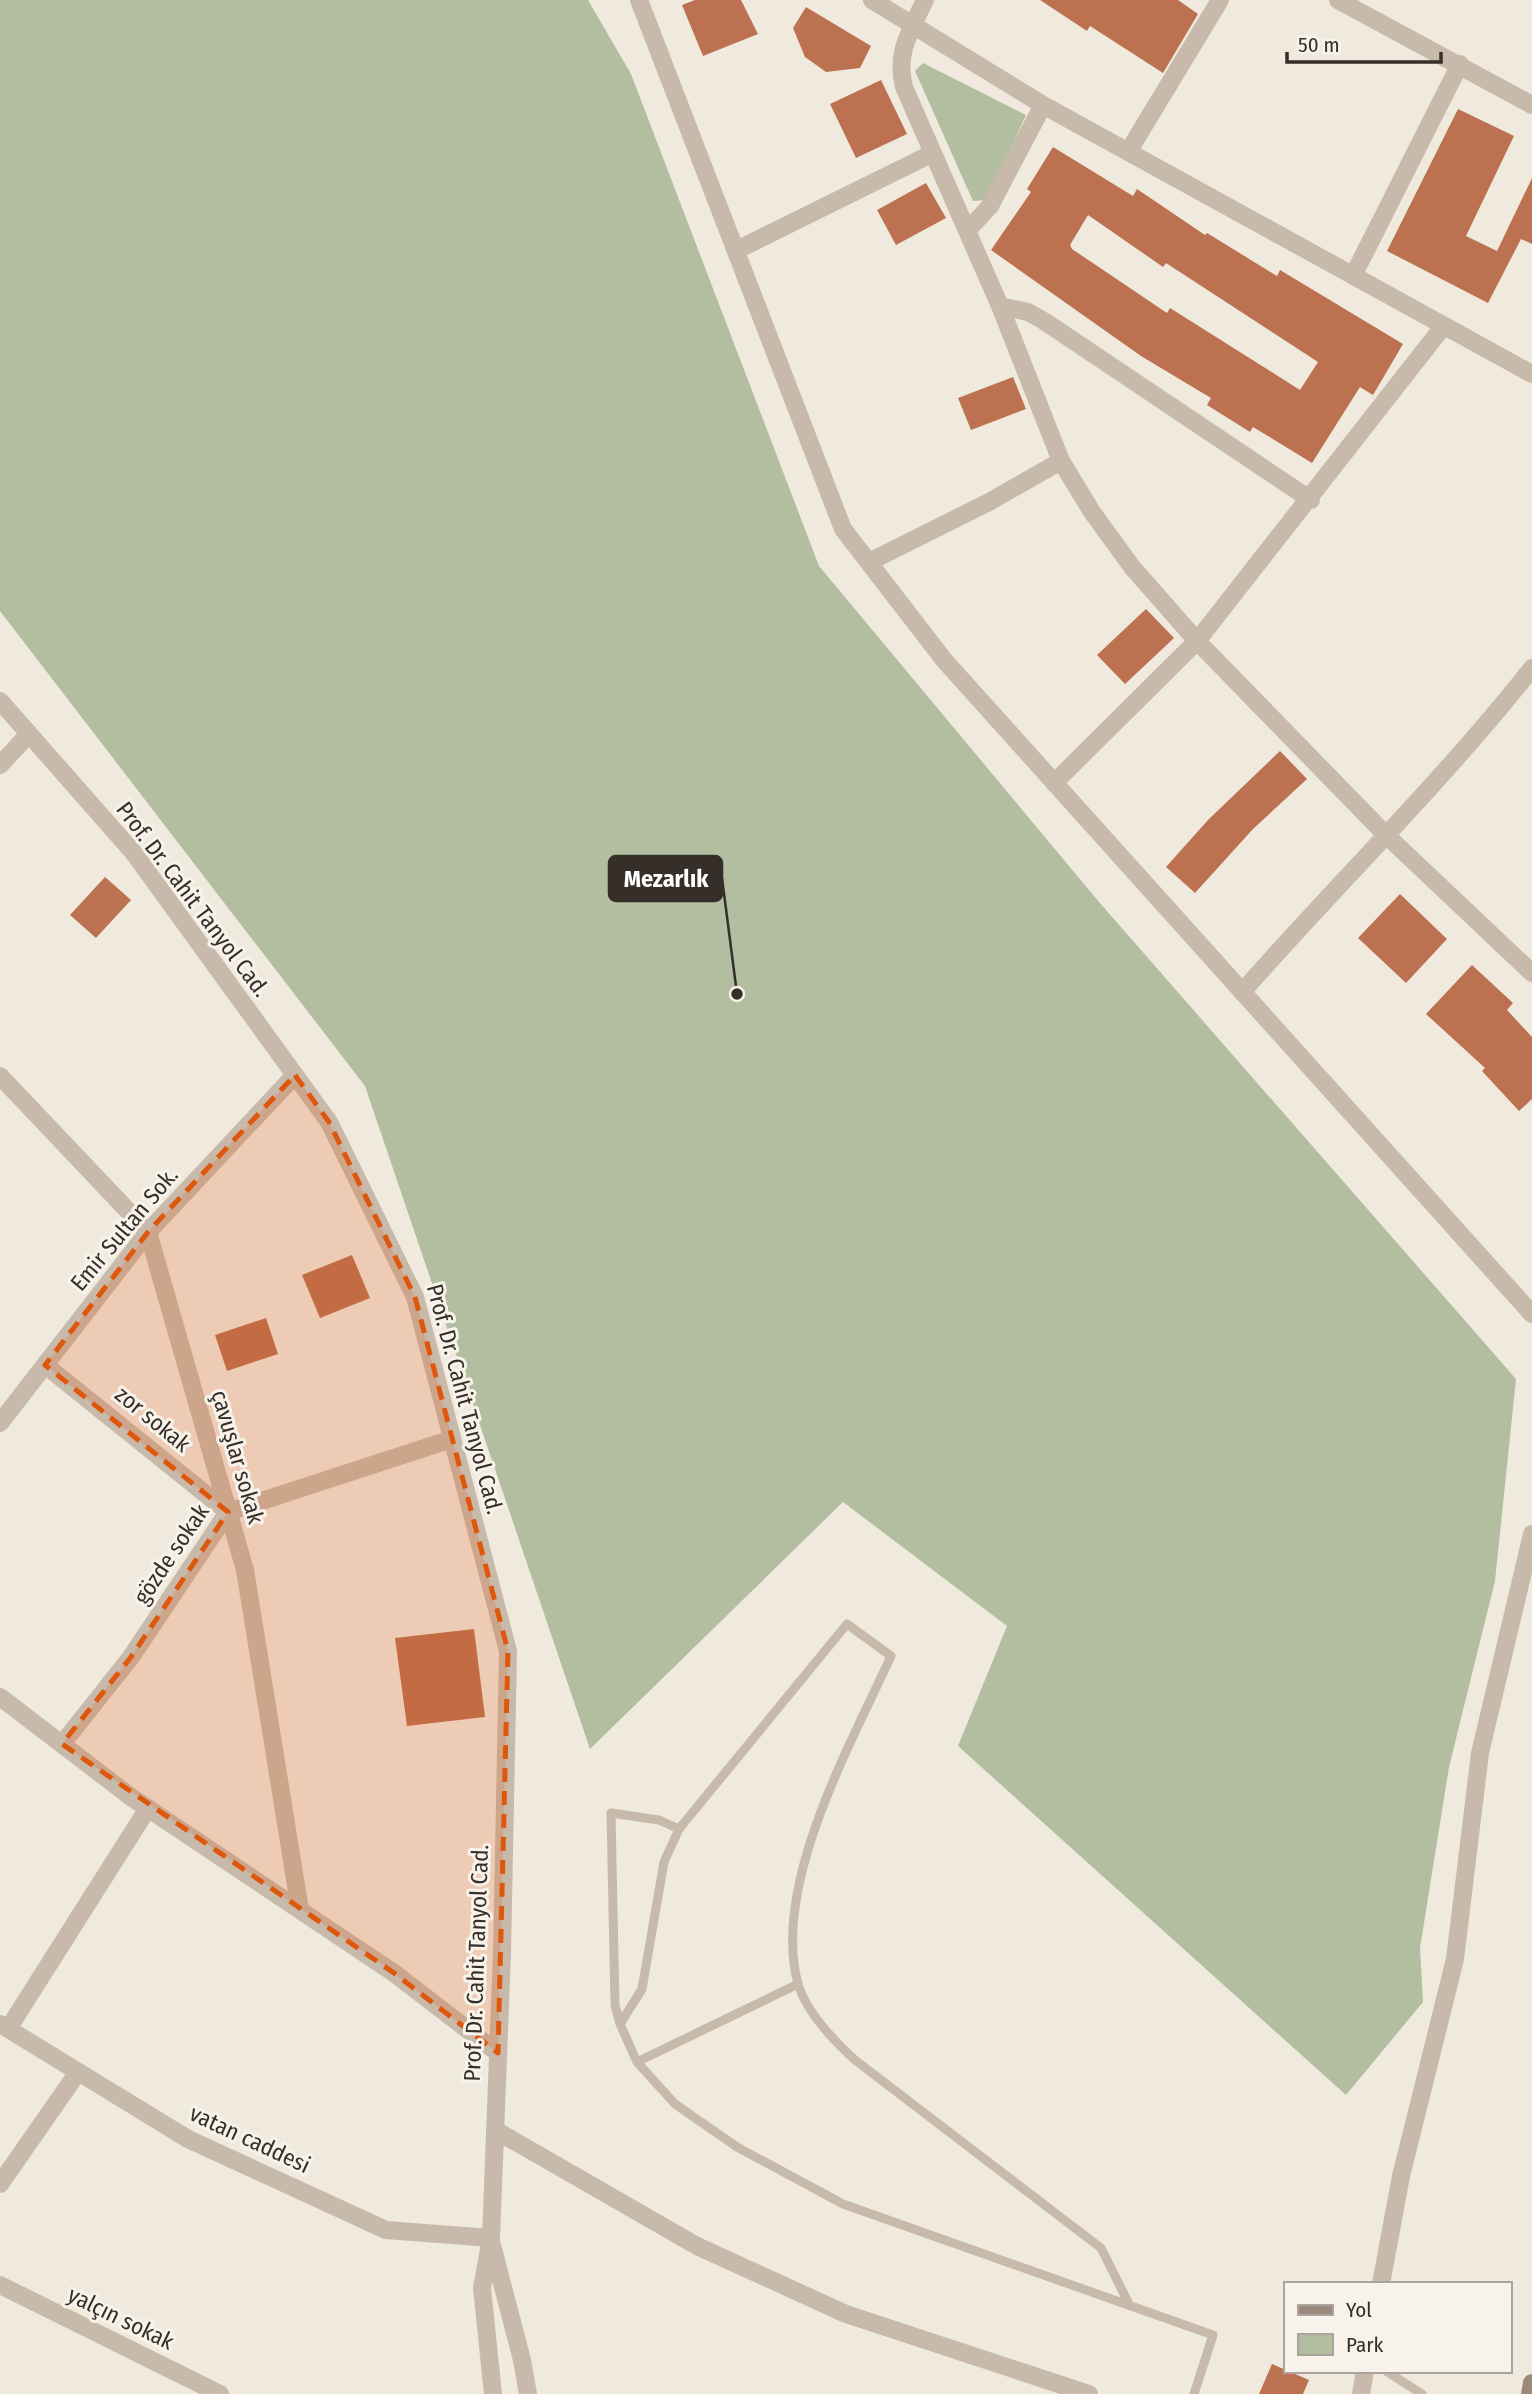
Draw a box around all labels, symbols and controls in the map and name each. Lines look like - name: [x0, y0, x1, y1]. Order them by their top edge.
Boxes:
- scale bar: [1287, 21, 1441, 65]
- text: 50 m: [1298, 32, 1340, 58]
- street label: Prof. Dr. Cahit Tanyol Cad.: [110, 796, 276, 1002]
- callout: Mezarlık: [609, 856, 722, 901]
- text: Mezarlık: [624, 865, 709, 893]
- street label: Emir Sultan Sok.: [64, 1162, 184, 1296]
- street label: Prof. Dr. Cahit Tanyol Cad.: [421, 1281, 509, 1517]
- street label: zor sokak: [110, 1380, 197, 1458]
- street label: çavuşlar sokak: [206, 1387, 270, 1527]
- street label: gözde sokak: [127, 1498, 215, 1609]
- street label: Prof. Dr. Cahit Tanyol Cad.: [458, 1844, 494, 2082]
- street label: vatan caddesi: [185, 2099, 315, 2179]
- street label: yalçın sokak: [63, 2280, 179, 2356]
- legend: [1284, 2282, 1511, 2373]
- text: Yol: [1346, 2297, 1372, 2323]
- text: Park: [1346, 2332, 1384, 2358]

